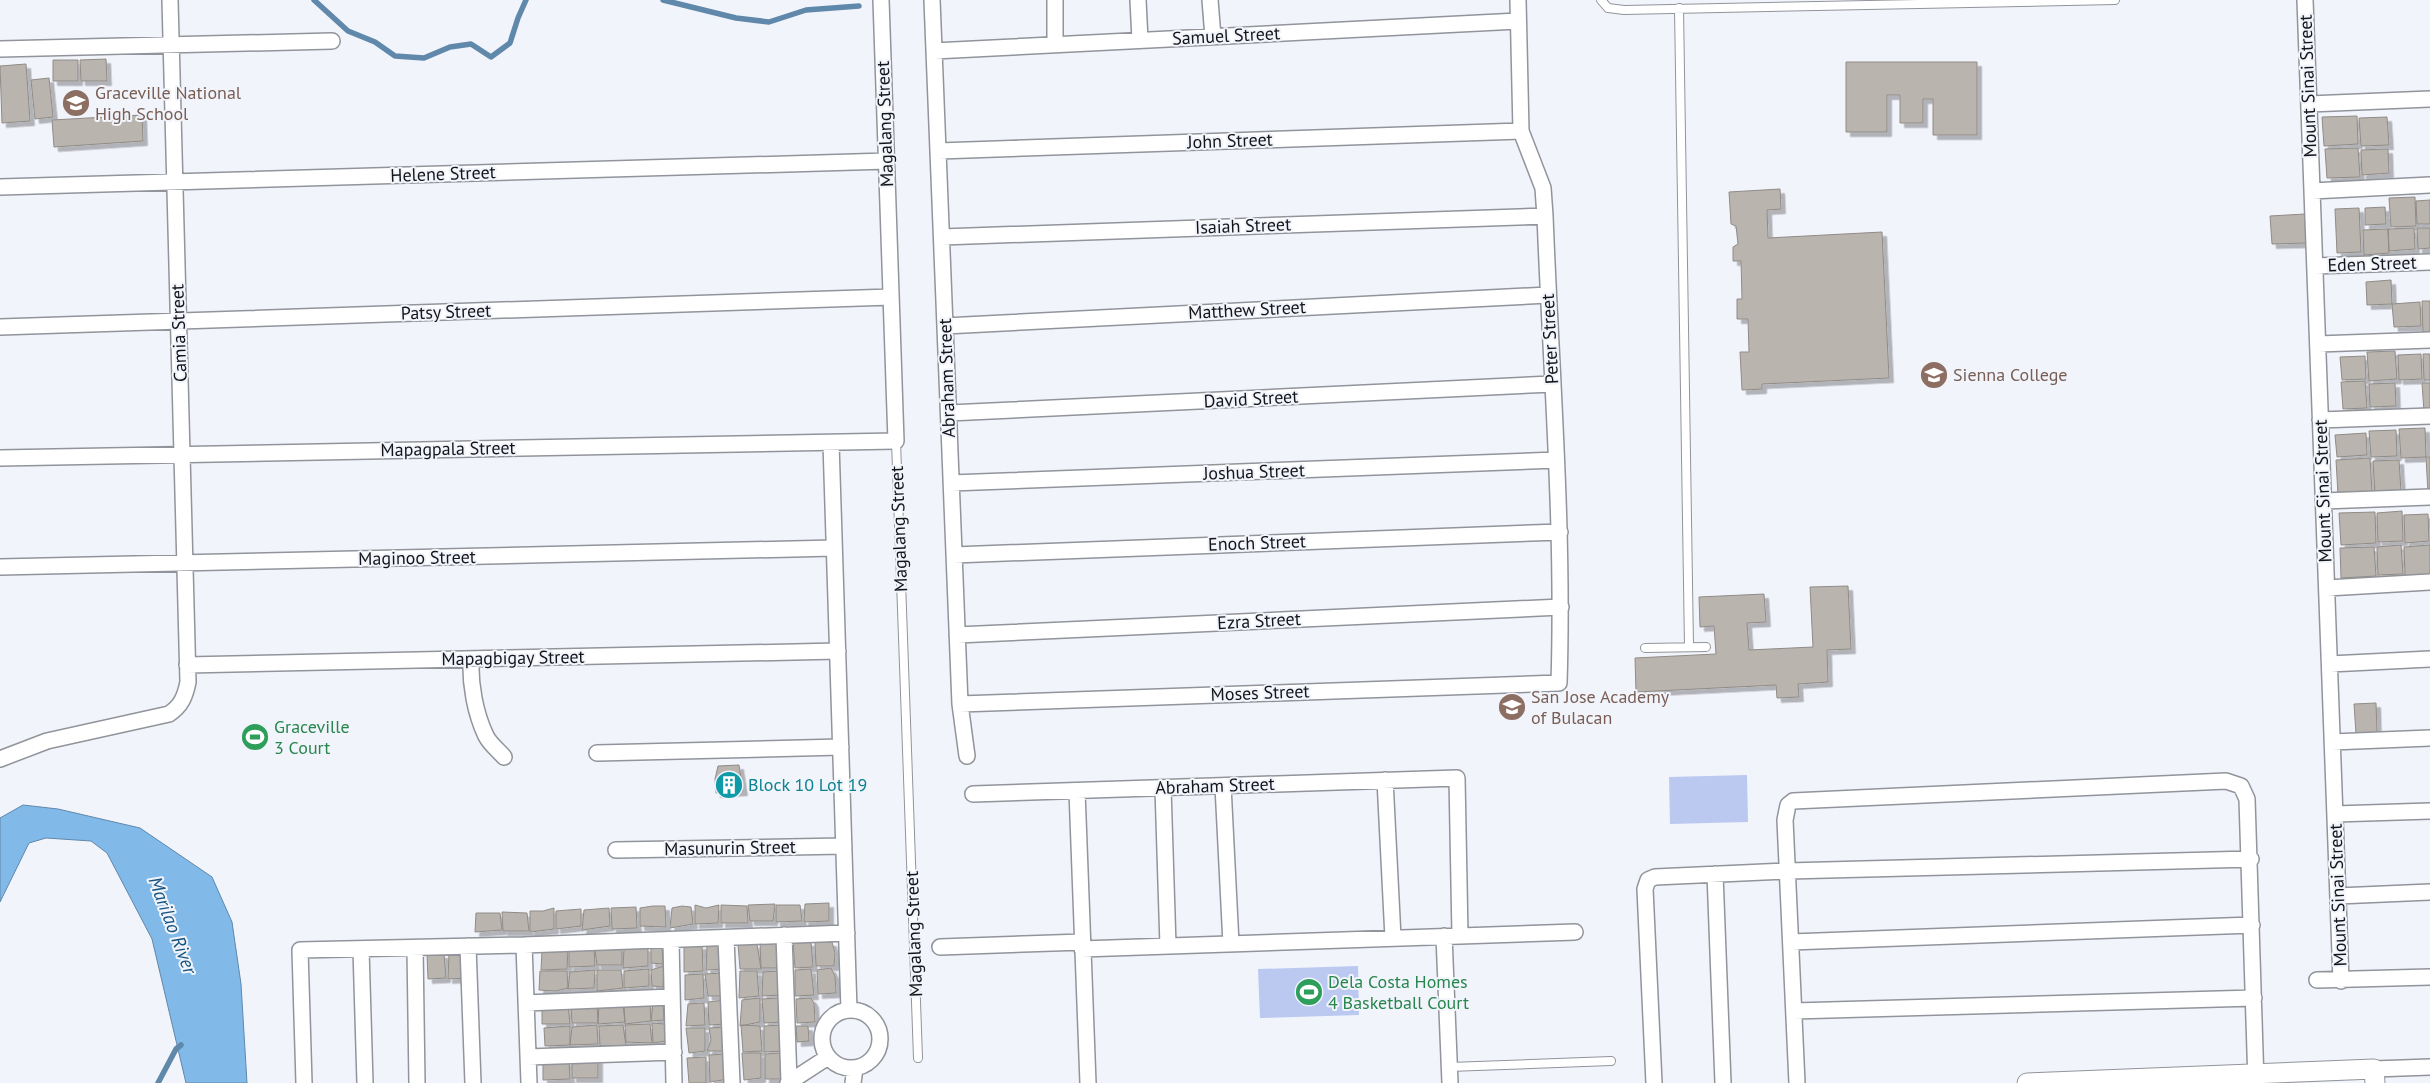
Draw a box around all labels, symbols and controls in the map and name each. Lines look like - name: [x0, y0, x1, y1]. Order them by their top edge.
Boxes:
- street label: Mount Sinai Street: [2294, 14, 2321, 158]
- street label: Samuel Street: [1171, 21, 1280, 50]
- street label: Magalang Street: [871, 61, 898, 187]
- place label: Graceville National High School: [95, 81, 242, 125]
- school or university icon: Graceville National High School: [61, 88, 91, 118]
- street label: John Street: [1186, 128, 1273, 154]
- street label: Helene Street: [390, 160, 496, 187]
- street label: Isaiah Street: [1195, 212, 1291, 239]
- street label: Eden Street: [2327, 250, 2417, 277]
- street label: Camia Street: [165, 284, 192, 382]
- street label: Peter Street: [1536, 293, 1563, 385]
- street label: Matthew Street: [1188, 295, 1306, 324]
- street label: Patsy Street: [400, 298, 492, 325]
- street label: Abraham Street: [933, 318, 960, 438]
- school or university icon: Sienna College: [1919, 360, 1949, 390]
- place label: Sienna College: [1953, 363, 2068, 386]
- street label: David Street: [1203, 385, 1299, 412]
- street label: Mount Sinai Street: [2309, 419, 2336, 563]
- street label: Mapagpala Street: [380, 436, 516, 461]
- street label: Joshua Street: [1202, 458, 1305, 485]
- street label: Magalang Street: [885, 466, 912, 592]
- street label: Enoch Street: [1208, 529, 1306, 556]
- street label: Maginoo Street: [358, 545, 476, 570]
- street label: Ezra Street: [1217, 607, 1301, 634]
- street label: Mapagbigay Street: [441, 645, 585, 670]
- street label: Moses Street: [1210, 679, 1310, 706]
- place label: San Jose Academy of Bulacan: [1531, 685, 1670, 729]
- school or university icon: San Jose Academy of Bulacan: [1497, 692, 1527, 722]
- place label: Graceville 3 Court: [274, 715, 350, 759]
- sports icon: Graceville 3 Court: [240, 722, 270, 752]
- building icon: Block 10 Lot 19: [714, 770, 744, 800]
- street label: Abraham Street: [1155, 772, 1275, 799]
- place label: Block 10 Lot 19: [748, 773, 867, 796]
- street label: Mount Sinai Street: [2324, 823, 2351, 967]
- street label: Masunurin Street: [664, 835, 796, 860]
- street label: Magalang Street: [900, 871, 927, 997]
- water label: Marilao River: [143, 873, 203, 979]
- place label: Dela Costa Homes 4 Basketball Court: [1328, 970, 1469, 1014]
- sports icon: Dela Costa Homes 4 Basketball Court: [1294, 977, 1324, 1007]

